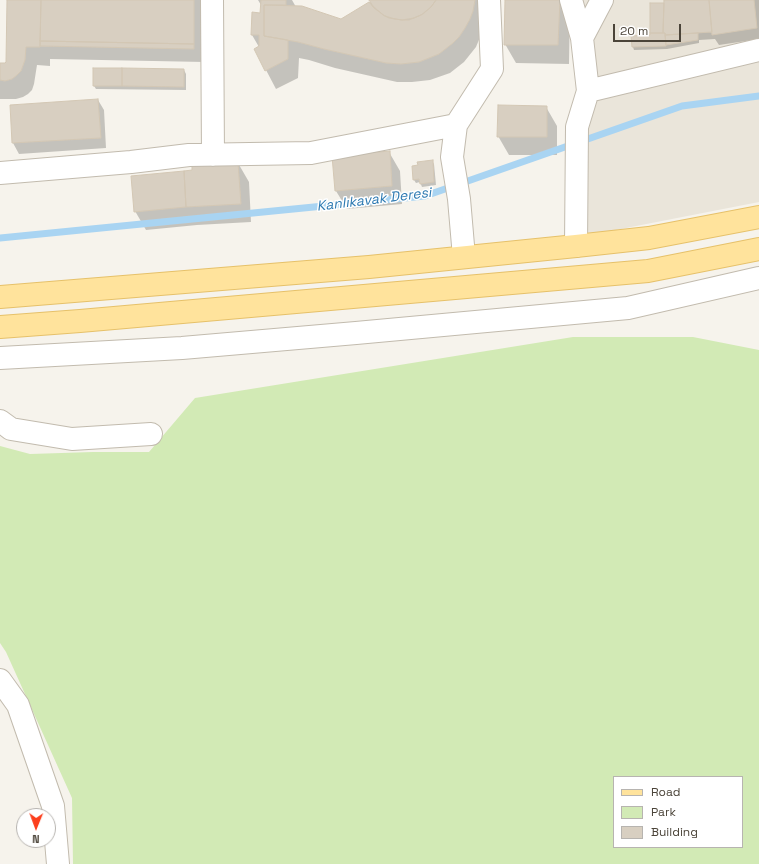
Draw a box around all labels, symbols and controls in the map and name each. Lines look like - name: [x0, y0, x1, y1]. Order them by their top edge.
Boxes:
- scale bar: [615, 16, 683, 42]
- text: 20 m: [620, 23, 648, 39]
- water label: Kanlıkavak Deresi: [316, 185, 432, 215]
- legend: [613, 776, 743, 848]
- text: Road: [651, 784, 680, 800]
- text: Park: [651, 804, 676, 820]
- north arrow: [16, 808, 56, 848]
- text: Building: [651, 824, 698, 840]
- text: N: [32, 832, 40, 846]

